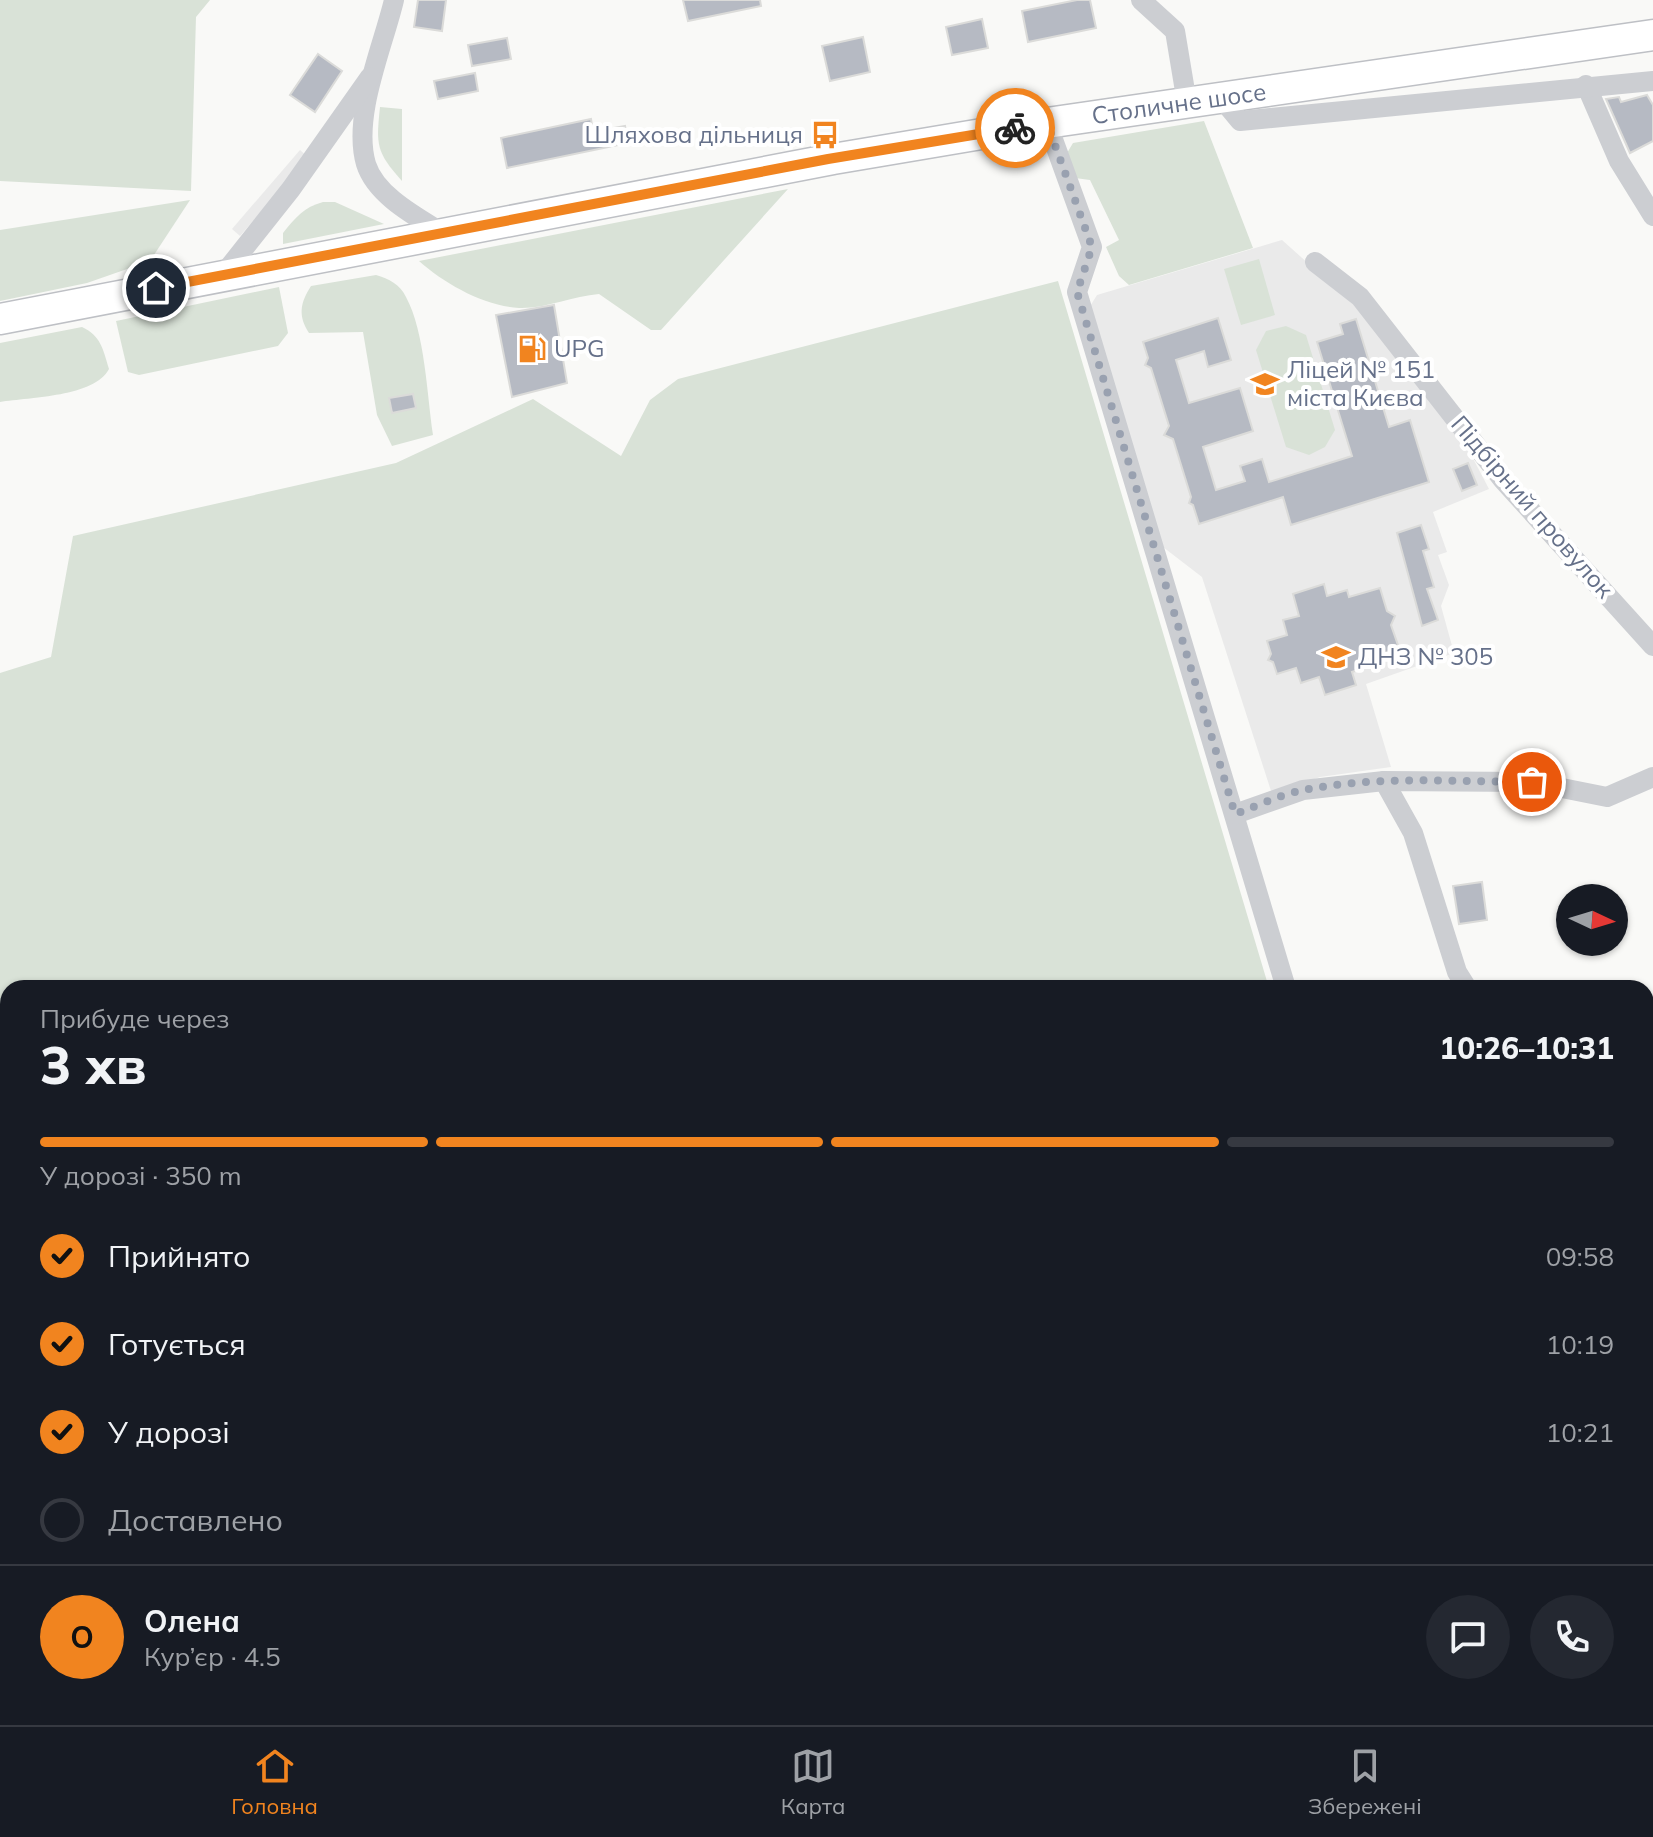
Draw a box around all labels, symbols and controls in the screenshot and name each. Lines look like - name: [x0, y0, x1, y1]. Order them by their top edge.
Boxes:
- street label: Столичне шосе: [1090, 76, 1268, 130]
- courier: [975, 88, 1055, 168]
- icon: bike: [993, 106, 1037, 150]
- place label: Шляхова дільниця: [584, 119, 803, 149]
- bus stop icon: Шляхова дільниця: [810, 120, 840, 150]
- pin: [122, 254, 190, 322]
- icon: home: [134, 266, 178, 310]
- place label: UPG: [554, 333, 605, 363]
- fuel station icon: UPG: [517, 334, 547, 364]
- place label: Ліцей № 151 міста Києва: [1287, 354, 1435, 412]
- school or university icon: Ліцей № 151 міста Києва: [1250, 369, 1280, 399]
- street label: Підбірний провулок: [1445, 409, 1620, 604]
- place label: ДНЗ № 305: [1358, 641, 1493, 671]
- school or university icon: ДНЗ № 305: [1321, 642, 1351, 672]
- pin: [1498, 748, 1566, 816]
- icon: bag: [1510, 760, 1554, 804]
- north arrow: [1556, 884, 1628, 956]
- map controls: [1556, 884, 1628, 956]
- text: Прибуде через: [40, 1002, 229, 1035]
- text: 10:26–10:31: [1439, 1029, 1614, 1067]
- text: 3 хв: [40, 1032, 146, 1097]
- text: У дорозі · 350 m: [40, 1159, 242, 1192]
- icon: check: [40, 1234, 84, 1278]
- text: Прийнято: [108, 1237, 250, 1275]
- text: 09:58: [1546, 1240, 1614, 1273]
- icon: check: [40, 1322, 84, 1366]
- text: Готується: [108, 1325, 246, 1363]
- text: 10:19: [1546, 1328, 1614, 1361]
- icon: check: [40, 1410, 84, 1454]
- text: У дорозі: [108, 1413, 230, 1451]
- text: 10:21: [1546, 1416, 1614, 1449]
- text: Доставлено: [108, 1501, 283, 1539]
- button: chat: [1426, 1595, 1510, 1679]
- button: phone: [1530, 1595, 1614, 1679]
- text: Олена: [144, 1602, 240, 1640]
- text: О: [70, 1618, 94, 1656]
- text: Кур’єр · 4.5: [144, 1640, 281, 1673]
- tab: Головна: [231, 1744, 318, 1820]
- tab: Карта: [781, 1744, 845, 1820]
- tab: Збережені: [1308, 1744, 1422, 1820]

